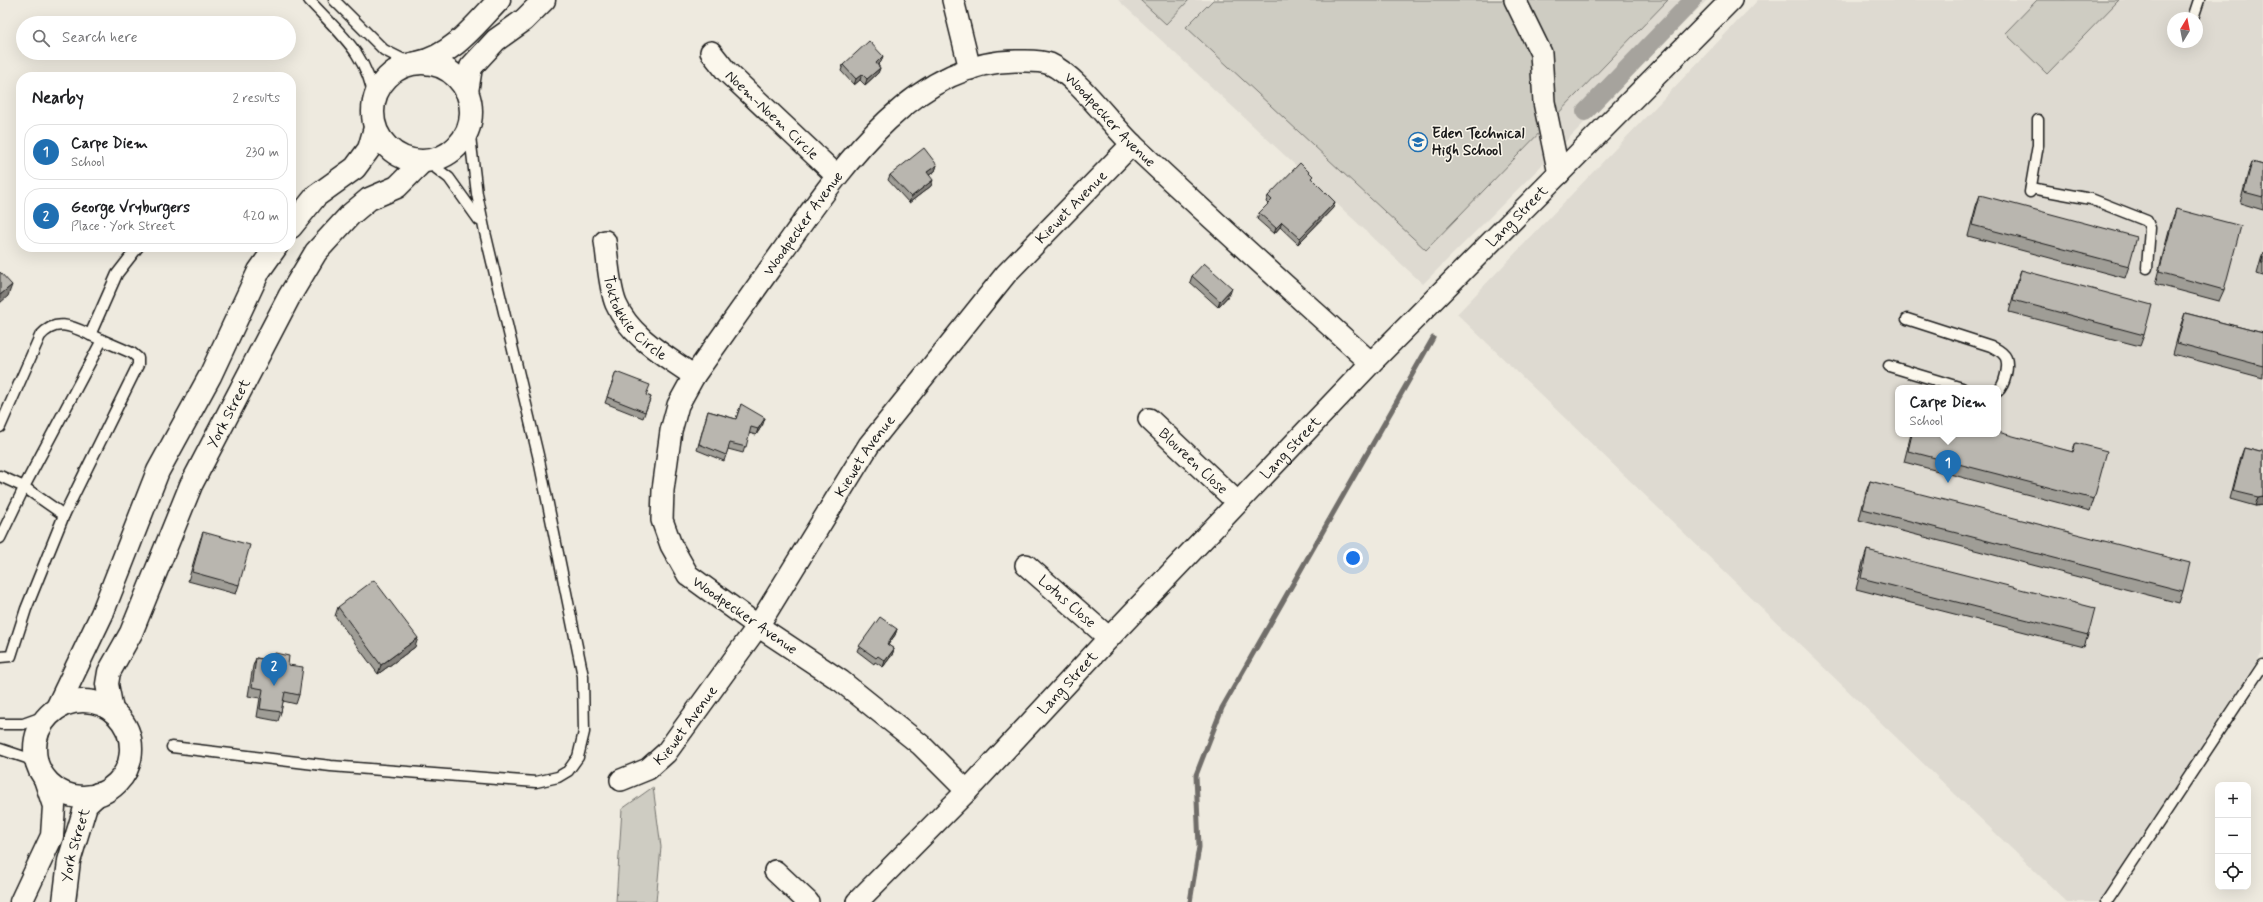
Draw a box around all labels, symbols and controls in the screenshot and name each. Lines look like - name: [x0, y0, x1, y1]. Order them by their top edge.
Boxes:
- north arrow: [2167, 12, 2203, 48]
- search box: [16, 16, 296, 60]
- icon: search: [30, 27, 52, 49]
- text: Search here: [62, 28, 138, 48]
- street label: Noem-Noem Circle: [720, 66, 823, 165]
- street label: Woodpecker Avenue: [1059, 68, 1160, 172]
- text: Nearby: [32, 87, 84, 109]
- text: 2 results: [233, 90, 280, 107]
- place label: Eden Technical High School: [1432, 124, 1524, 163]
- school or university icon: Eden Technical High School: [1407, 131, 1429, 153]
- text: Carpe Diem: [71, 134, 148, 154]
- text: 1: [43, 144, 49, 161]
- text: 230 m: [245, 144, 279, 161]
- text: School: [71, 154, 105, 171]
- street label: Kiewet Avenue: [1031, 166, 1112, 249]
- street label: Woodpecker Avenue: [759, 167, 848, 280]
- street label: Lang Street: [1482, 181, 1553, 252]
- text: George Vryburgers: [71, 198, 190, 218]
- text: 2: [43, 208, 49, 225]
- text: 420 m: [243, 208, 279, 225]
- text: Place · York Street: [71, 218, 175, 235]
- street label: Toktokkie Circle: [598, 274, 671, 366]
- street label: York Street: [203, 375, 256, 452]
- popup: [1895, 385, 2001, 437]
- text: Carpe Diem: [1910, 393, 1986, 413]
- street label: Kiewet Avenue: [830, 411, 900, 501]
- street label: Lang Street: [1256, 412, 1326, 484]
- text: School: [1910, 413, 1943, 430]
- street label: Bloureen Close: [1154, 424, 1232, 499]
- pin: 1: [1935, 450, 1961, 483]
- your location: [1343, 548, 1363, 568]
- street label: Lotus Close: [1033, 571, 1100, 633]
- street label: Woodpecker Avenue: [688, 572, 801, 660]
- street label: Lang Street: [1034, 647, 1103, 719]
- pin: 2: [261, 653, 287, 686]
- street label: Kiewet Avenue: [650, 682, 723, 770]
- map controls: [2215, 782, 2251, 890]
- button: +: [2215, 782, 2251, 818]
- street label: York Street: [57, 806, 95, 883]
- button: −: [2215, 818, 2251, 854]
- button: locate: [2215, 854, 2251, 890]

